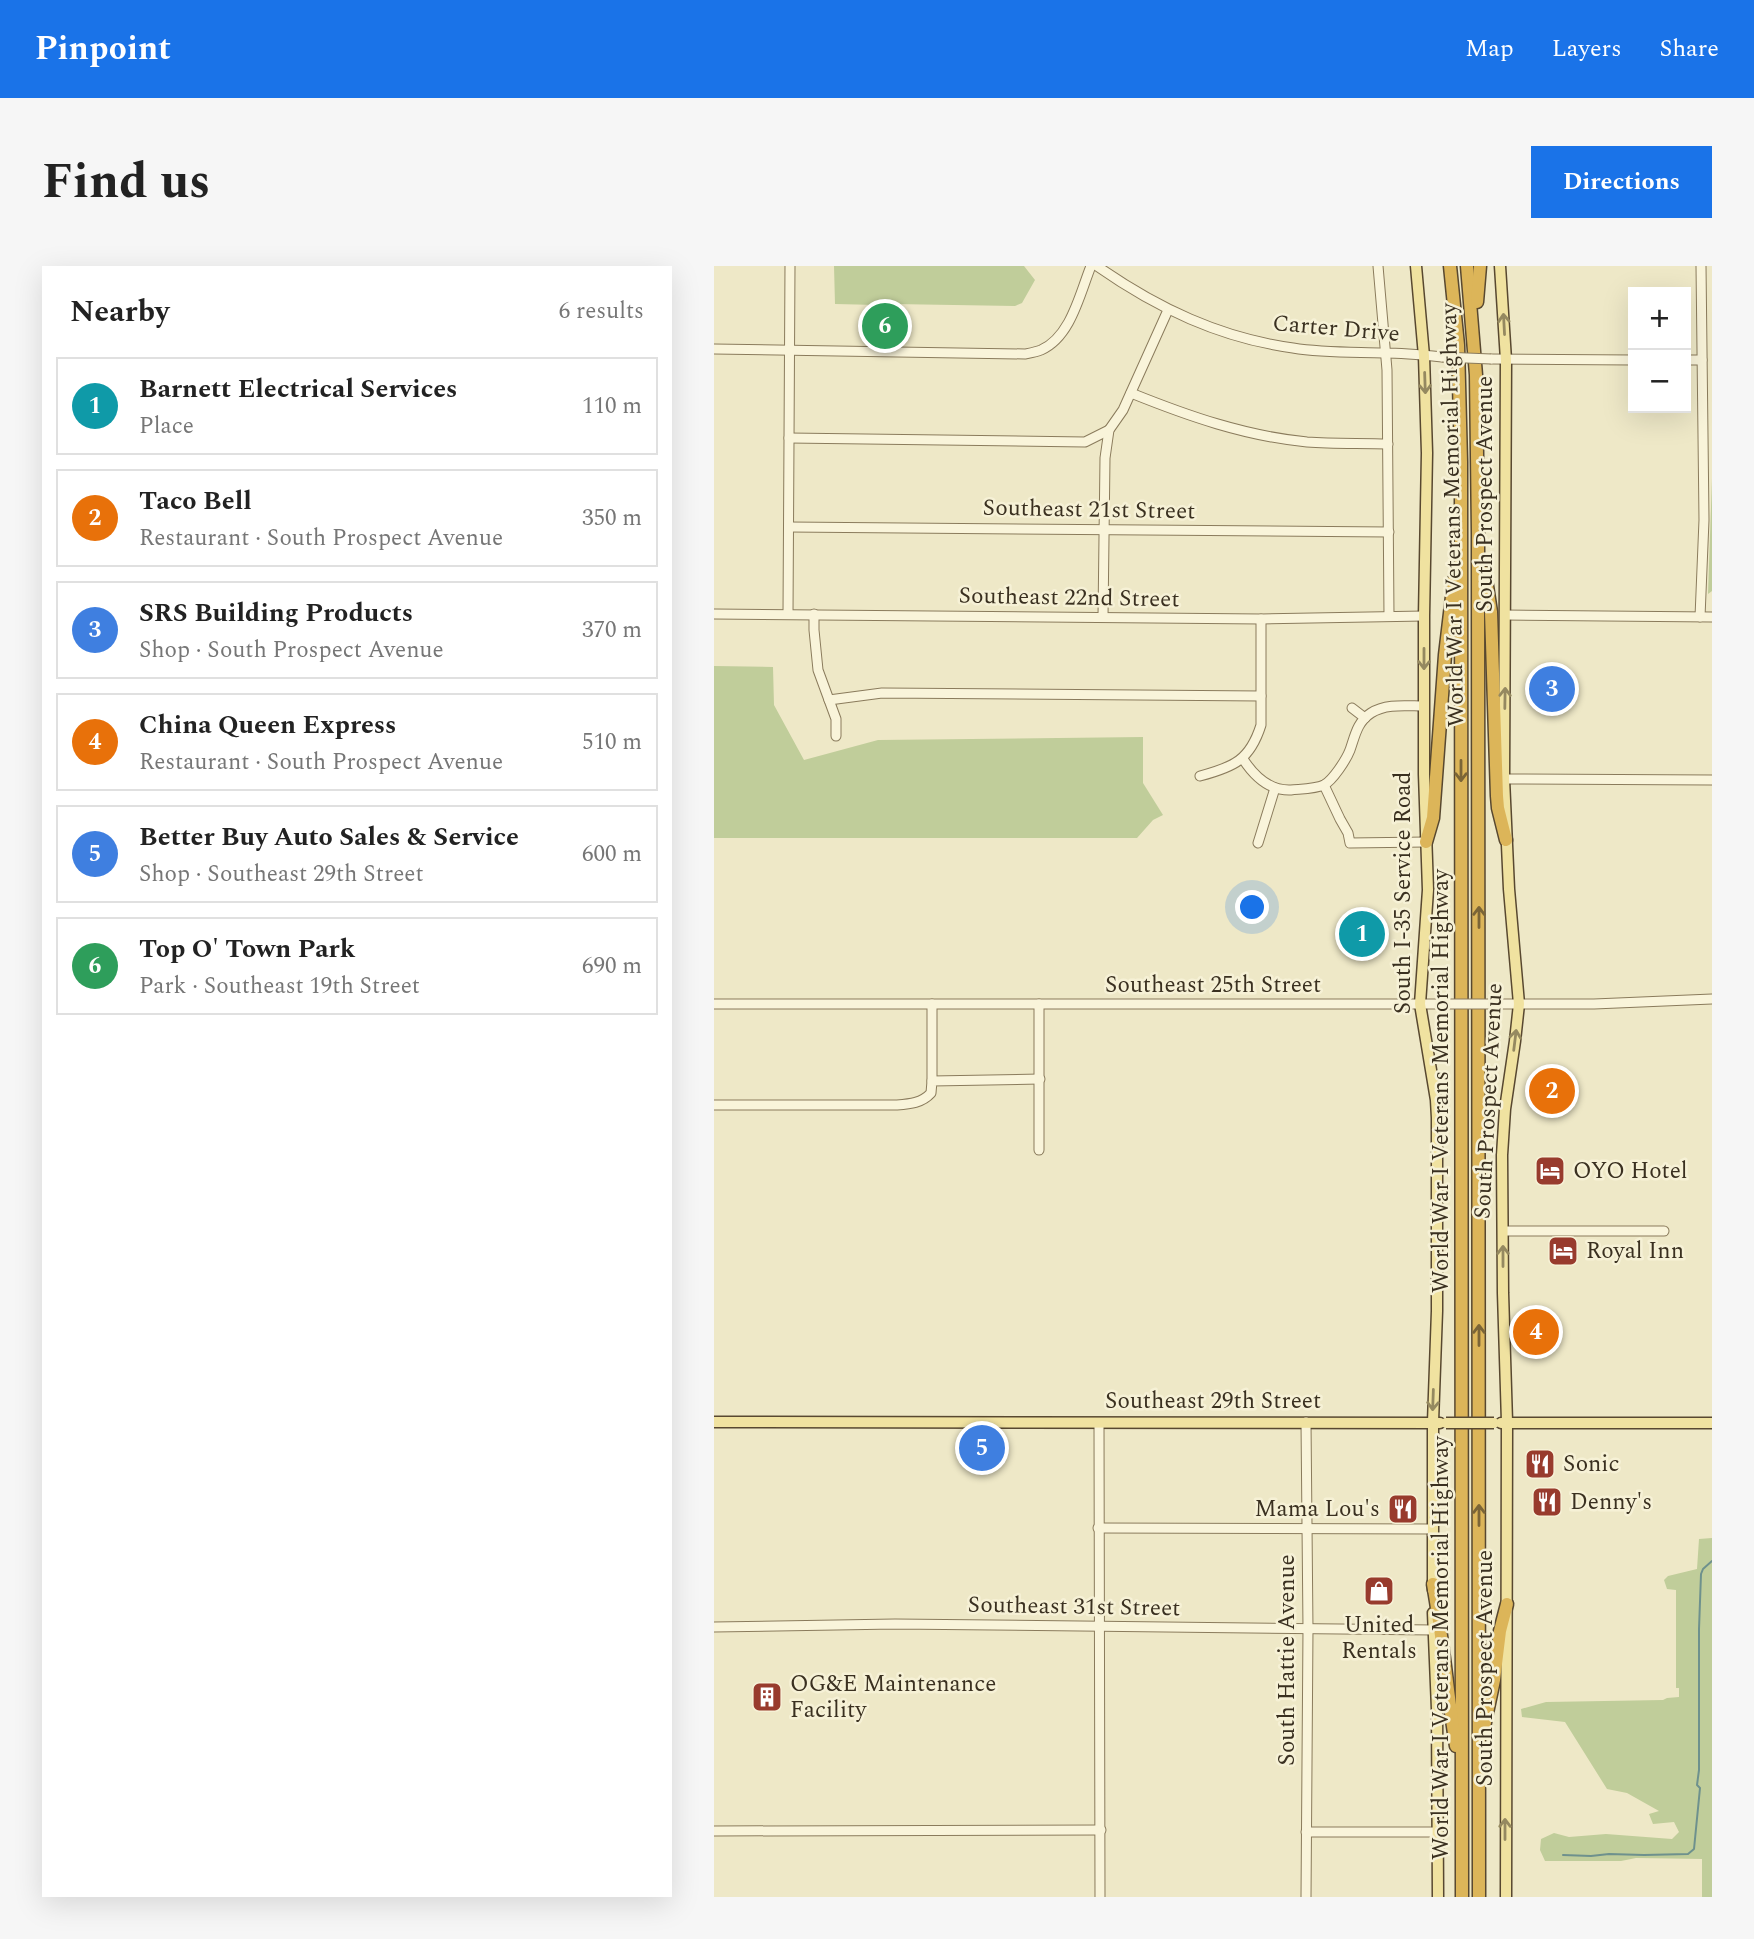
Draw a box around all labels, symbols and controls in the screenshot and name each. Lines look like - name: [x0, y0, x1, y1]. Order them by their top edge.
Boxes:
- text: Pinpoint: [35, 24, 171, 74]
- text: Map: [1465, 31, 1514, 67]
- text: Layers: [1552, 31, 1622, 67]
- text: Share: [1660, 31, 1719, 67]
- text: Find us: [42, 145, 210, 220]
- button: Directions: [1531, 146, 1712, 218]
- map controls: [1628, 287, 1691, 413]
- button: +: [1628, 287, 1691, 350]
- text: Nearby: [70, 289, 169, 335]
- text: 6 results: [559, 294, 644, 329]
- pin: 6: [862, 300, 908, 352]
- street label: World War I Veterans Memorial Highway: [1432, 302, 1474, 727]
- street label: Carter Drive: [1271, 306, 1401, 352]
- one-way arrow: [1498, 313, 1511, 336]
- button: −: [1628, 350, 1691, 413]
- text: Barnett Electrical Services: [139, 369, 457, 409]
- one-way arrow: [1419, 371, 1432, 394]
- street label: South Prospect Avenue: [1468, 376, 1503, 612]
- text: 1: [89, 389, 101, 424]
- text: 110 m: [582, 389, 642, 424]
- text: Place: [139, 409, 194, 444]
- text: Taco Bell: [139, 481, 252, 521]
- street label: Southeast 21st Street: [982, 491, 1196, 529]
- text: 2: [89, 501, 101, 536]
- text: 350 m: [582, 501, 642, 536]
- text: Restaurant · South Prospect Avenue: [139, 521, 503, 556]
- street label: Southeast 22nd Street: [958, 579, 1180, 617]
- text: SRS Building Products: [139, 593, 413, 633]
- text: 3: [89, 613, 101, 648]
- text: 370 m: [582, 613, 642, 648]
- text: Shop · South Prospect Avenue: [139, 633, 444, 668]
- one-way arrow: [1417, 648, 1431, 671]
- pin: 3: [1529, 663, 1575, 715]
- one-way arrow: [1498, 687, 1511, 710]
- text: China Queen Express: [139, 705, 396, 745]
- text: 4: [89, 725, 101, 760]
- text: 510 m: [582, 725, 642, 760]
- text: Restaurant · South Prospect Avenue: [139, 745, 503, 780]
- one-way arrow: [1454, 759, 1468, 782]
- street label: South I-35 Service Road: [1386, 772, 1421, 1014]
- text: Better Buy Auto Sales & Service: [139, 817, 519, 857]
- text: 5: [89, 837, 101, 872]
- text: 600 m: [582, 837, 642, 872]
- text: Shop · Southeast 29th Street: [139, 857, 424, 892]
- street label: World War I Veterans Memorial Highway: [1424, 868, 1459, 1293]
- your location: [1235, 890, 1269, 924]
- one-way arrow: [1472, 906, 1486, 929]
- pin: 1: [1339, 908, 1385, 960]
- text: Top O' Town Park: [139, 929, 355, 969]
- text: 6: [89, 949, 101, 984]
- text: 690 m: [582, 949, 642, 984]
- street label: Southeast 25th Street: [1105, 968, 1321, 1003]
- text: Park · Southeast 19th Street: [139, 969, 420, 1004]
- street label: South Prospect Avenue: [1465, 982, 1513, 1220]
- one-way arrow: [1509, 1029, 1522, 1052]
- pin: 2: [1529, 1065, 1575, 1117]
- hotel icon: OYO Hotel: [1533, 1154, 1567, 1188]
- place label: OYO Hotel: [1573, 1154, 1688, 1189]
- hotel icon: Royal Inn: [1546, 1234, 1580, 1268]
- place label: Royal Inn: [1586, 1234, 1684, 1269]
- one-way arrow: [1496, 1245, 1510, 1268]
- pin: 4: [1513, 1306, 1559, 1358]
- one-way arrow: [1472, 1324, 1486, 1347]
- street label: Southeast 29th Street: [1105, 1384, 1321, 1419]
- one-way arrow: [1427, 1388, 1440, 1411]
- pin: 5: [959, 1422, 1005, 1474]
- street label: World War I Veterans Memorial Highway: [1424, 1435, 1459, 1860]
- restaurant icon: Sonic: [1523, 1447, 1557, 1481]
- place label: Sonic: [1563, 1447, 1620, 1482]
- restaurant icon: Denny's: [1530, 1485, 1564, 1519]
- place label: Denny's: [1570, 1485, 1652, 1520]
- place label: Mama Lou's: [1254, 1492, 1380, 1527]
- restaurant icon: Mama Lou's: [1386, 1492, 1420, 1526]
- one-way arrow: [1472, 1504, 1486, 1527]
- street label: South Prospect Avenue: [1468, 1550, 1503, 1786]
- street label: South Hattie Avenue: [1270, 1554, 1305, 1766]
- shop icon: United Rentals: [1362, 1574, 1396, 1608]
- street label: Southeast 31st Street: [967, 1588, 1181, 1626]
- place label: United Rentals: [1341, 1608, 1417, 1669]
- place label: OG&E Maintenance Facility: [790, 1667, 996, 1728]
- building icon: OG&E Maintenance Facility: [750, 1680, 784, 1714]
- one-way arrow: [1498, 1818, 1512, 1841]

